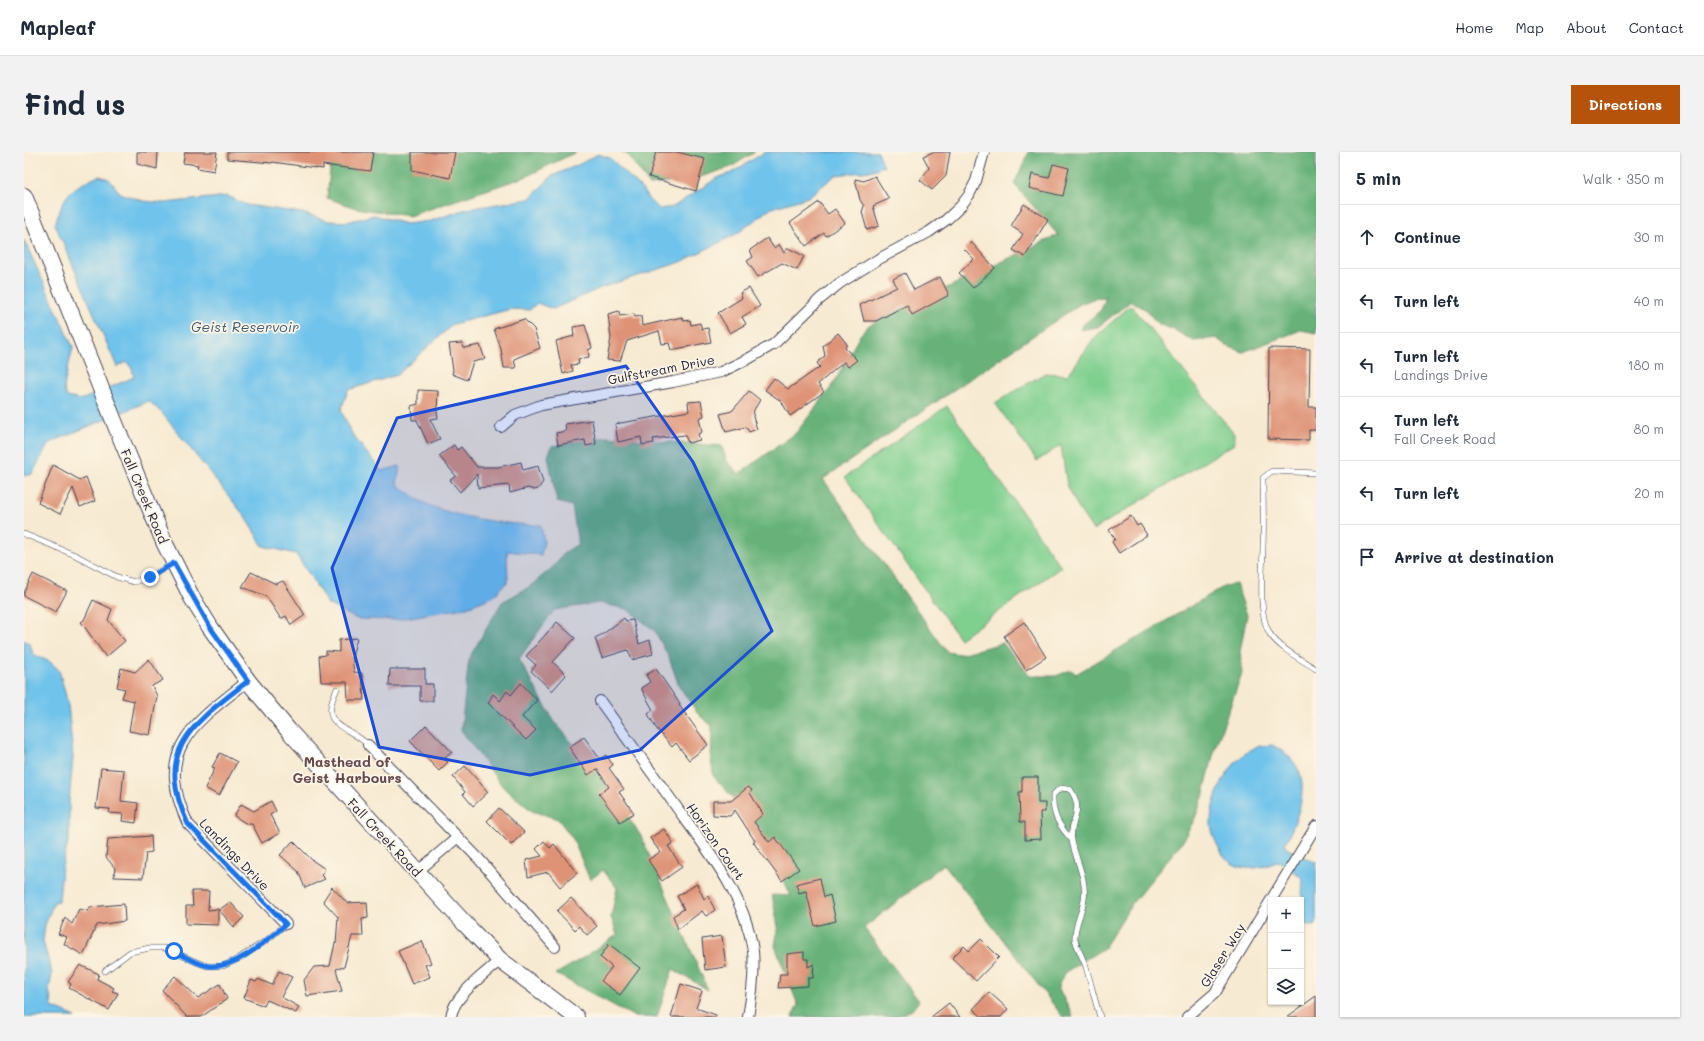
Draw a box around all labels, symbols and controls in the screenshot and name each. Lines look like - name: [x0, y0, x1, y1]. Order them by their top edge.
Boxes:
- text: Mapleaf: [20, 15, 95, 40]
- text: Home: [1455, 18, 1493, 37]
- text: Map: [1515, 18, 1544, 37]
- text: About: [1566, 18, 1607, 37]
- text: Contact: [1629, 18, 1684, 37]
- button: Directions: [1571, 85, 1680, 124]
- text: Find us: [24, 86, 125, 122]
- text: 5 min: [1356, 167, 1401, 189]
- text: Walk · 350 m: [1583, 170, 1664, 187]
- icon: ahead: [1356, 226, 1378, 248]
- text: Continue: [1394, 227, 1461, 247]
- text: 30 m: [1634, 228, 1664, 245]
- icon: left: [1356, 290, 1378, 312]
- text: Turn left: [1394, 291, 1459, 311]
- text: 40 m: [1634, 292, 1664, 309]
- water label: Geist Reservoir: [191, 317, 299, 336]
- text: Turn left: [1394, 346, 1459, 366]
- street label: Gulfstream Drive: [606, 350, 716, 388]
- icon: left: [1356, 354, 1378, 376]
- text: 180 m: [1628, 356, 1664, 373]
- text: Landings Drive: [1394, 366, 1488, 383]
- text: Turn left: [1394, 410, 1459, 430]
- icon: left: [1356, 418, 1378, 440]
- text: 80 m: [1634, 420, 1664, 437]
- text: Fall Creek Road: [1394, 430, 1495, 447]
- street label: Fall Creek Road: [117, 446, 173, 546]
- icon: left: [1356, 482, 1378, 504]
- text: Turn left: [1394, 483, 1459, 503]
- text: 20 m: [1634, 484, 1664, 501]
- icon: arrive: [1356, 546, 1378, 568]
- text: Arrive at destination: [1394, 547, 1554, 567]
- route end: [141, 568, 159, 586]
- district label: Masthead of Geist Harbours: [292, 752, 402, 787]
- street label: Fall Creek Road: [344, 794, 426, 880]
- street label: Horizon Court: [683, 799, 749, 883]
- street label: Landings Drive: [196, 814, 274, 894]
- map controls: [1268, 897, 1304, 1005]
- button: +: [1268, 897, 1304, 933]
- street label: Glaser Way: [1196, 920, 1248, 990]
- button: −: [1268, 933, 1304, 969]
- route start: [165, 942, 183, 960]
- button: layers: [1268, 969, 1304, 1005]

